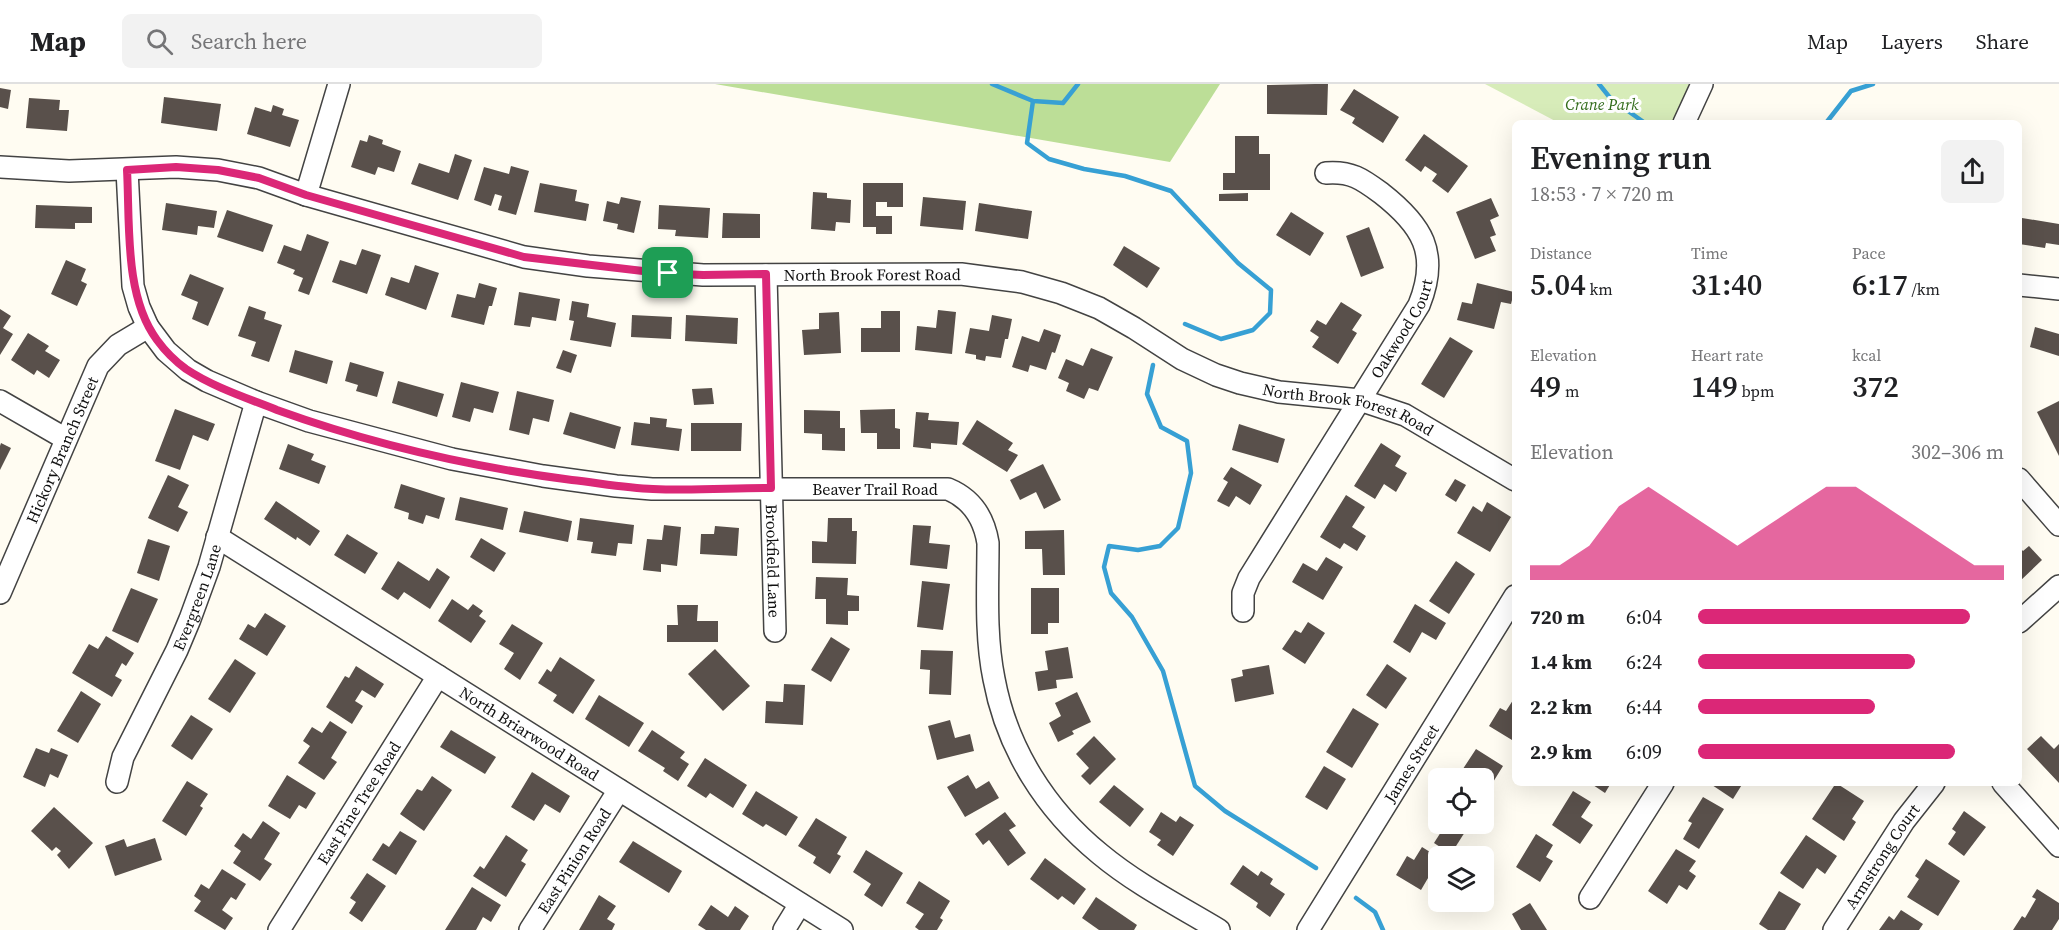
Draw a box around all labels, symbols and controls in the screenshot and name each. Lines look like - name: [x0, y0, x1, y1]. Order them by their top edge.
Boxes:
- search box: [122, 14, 542, 68]
- text: Map: [30, 22, 86, 60]
- icon: search: [143, 25, 176, 58]
- text: Search here: [191, 26, 307, 56]
- text: Map: [1807, 27, 1848, 56]
- text: Layers: [1881, 27, 1943, 56]
- text: Share: [1976, 27, 2029, 56]
- park label: Crane Park: [1565, 93, 1639, 115]
- text: Evening run: [1530, 135, 1712, 180]
- button: share: [1941, 140, 2004, 203]
- text: 18:53 · 7 × 720 m: [1530, 180, 1674, 208]
- text: Distance: [1530, 242, 1592, 264]
- text: Time: [1691, 242, 1728, 264]
- text: Pace: [1852, 242, 1886, 264]
- pin: [642, 247, 693, 298]
- icon: arrive: [651, 256, 684, 289]
- street label: North Brook Forest Road: [784, 263, 961, 286]
- text: 5.04: [1530, 264, 1586, 305]
- text: 31:40: [1691, 264, 1762, 305]
- text: 6:17: [1852, 264, 1908, 305]
- street label: Oakwood Court: [1365, 276, 1438, 382]
- text: km: [1586, 278, 1613, 300]
- text: /km: [1908, 278, 1940, 300]
- text: Elevation: [1530, 344, 1597, 366]
- text: Heart rate: [1691, 344, 1763, 366]
- text: kcal: [1852, 344, 1881, 366]
- text: 49: [1530, 366, 1561, 407]
- text: 149: [1691, 366, 1738, 407]
- text: 372: [1852, 366, 1899, 407]
- street label: Hickory Branch Street: [20, 372, 104, 527]
- street label: North Brook Forest Road: [1261, 378, 1438, 441]
- text: m: [1561, 380, 1579, 402]
- text: bpm: [1738, 380, 1774, 402]
- text: Elevation: [1530, 438, 1614, 466]
- text: 302–306 m: [1911, 438, 2004, 466]
- street label: Beaver Trail Road: [812, 478, 938, 500]
- street label: Brookfield Lane: [761, 504, 786, 618]
- street label: Evergreen Lane: [167, 541, 226, 654]
- text: 720 m: [1530, 603, 1585, 631]
- text: 6:04: [1626, 603, 1662, 631]
- text: 1.4 km: [1530, 648, 1592, 676]
- text: 6:24: [1626, 648, 1662, 676]
- street label: North Briarwood Road: [455, 681, 603, 786]
- text: 2.2 km: [1530, 693, 1592, 721]
- text: 6:44: [1626, 693, 1662, 721]
- street label: James Street: [1378, 719, 1444, 808]
- street label: East Pine Tree Road: [312, 737, 405, 869]
- text: 2.9 km: [1530, 738, 1592, 766]
- text: 6:09: [1626, 738, 1662, 766]
- map controls: [1428, 768, 1494, 912]
- button: locate: [1428, 768, 1494, 834]
- street label: Armstrong Court: [1839, 798, 1925, 913]
- street label: East Pinion Road: [532, 804, 616, 918]
- button: layers: [1428, 846, 1494, 912]

